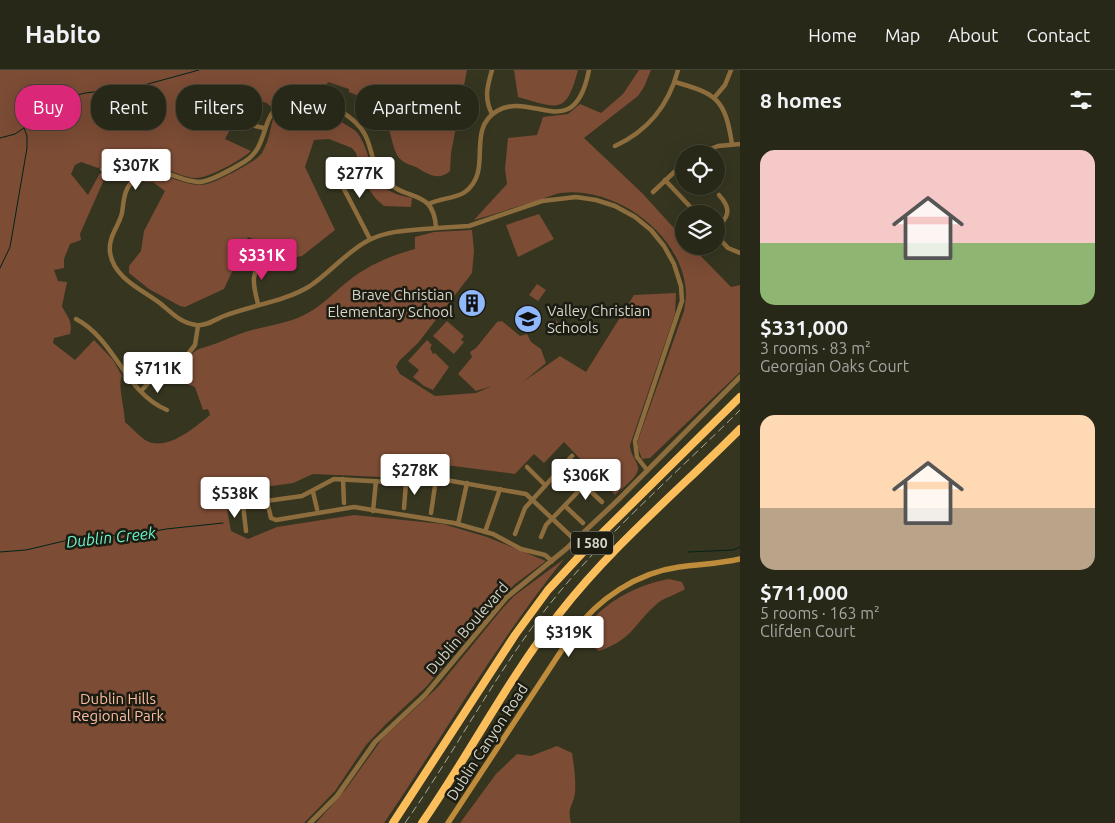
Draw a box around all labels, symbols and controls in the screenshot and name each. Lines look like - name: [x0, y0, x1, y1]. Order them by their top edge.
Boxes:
- text: Habito: [25, 21, 101, 48]
- text: Home: [808, 25, 857, 45]
- text: Map: [885, 25, 920, 45]
- text: About: [948, 25, 998, 45]
- text: Contact: [1026, 25, 1090, 45]
- chip: Buy: [15, 85, 81, 130]
- chip: Rent: [91, 85, 166, 130]
- chip: Filters: [176, 85, 262, 130]
- chip: New: [272, 85, 345, 130]
- chip: Apartment: [355, 85, 479, 130]
- icon: filters: [1067, 86, 1095, 114]
- text: 8 homes: [760, 88, 842, 112]
- map controls: [675, 145, 725, 255]
- button: locate: [675, 145, 725, 195]
- pin: $307K: [101, 148, 171, 191]
- text: $307K: [113, 156, 159, 174]
- pin: $277K: [325, 156, 395, 199]
- text: $277K: [337, 164, 383, 182]
- icon: home: [883, 183, 973, 273]
- button: layers: [675, 205, 725, 255]
- pin: $331K: [227, 238, 297, 281]
- text: $331K: [239, 246, 285, 264]
- place label: Brave Christian Elementary School: [327, 286, 453, 320]
- building icon: Brave Christian Elementary School: [457, 288, 487, 318]
- place label: Valley Christian Schools: [547, 302, 650, 336]
- school or university icon: Valley Christian Schools: [513, 304, 543, 334]
- text: $331,000: [760, 315, 848, 339]
- text: 3 rooms · 83 m²: [760, 339, 871, 357]
- pin: $711K: [123, 352, 193, 394]
- text: Georgian Oaks Court: [760, 357, 909, 375]
- text: $711K: [135, 359, 181, 377]
- icon: home: [883, 448, 973, 538]
- pin: $278K: [380, 454, 450, 496]
- pin: $306K: [551, 458, 621, 501]
- text: $278K: [392, 461, 438, 479]
- text: $306K: [563, 466, 609, 484]
- pin: $538K: [200, 476, 270, 519]
- text: $538K: [212, 484, 258, 502]
- water label: Dublin Creek: [65, 523, 158, 551]
- road number: I 580: [571, 532, 613, 554]
- street label: Dublin Boulevard: [423, 579, 511, 677]
- text: $711,000: [760, 580, 848, 604]
- text: 5 rooms · 163 m²: [760, 604, 880, 622]
- pin: $319K: [534, 616, 604, 658]
- text: Clifden Court: [760, 622, 856, 640]
- text: $319K: [546, 623, 592, 641]
- street label: Dublin Canyon Road: [443, 681, 531, 803]
- park label: Dublin Hills Regional Park: [72, 690, 164, 724]

